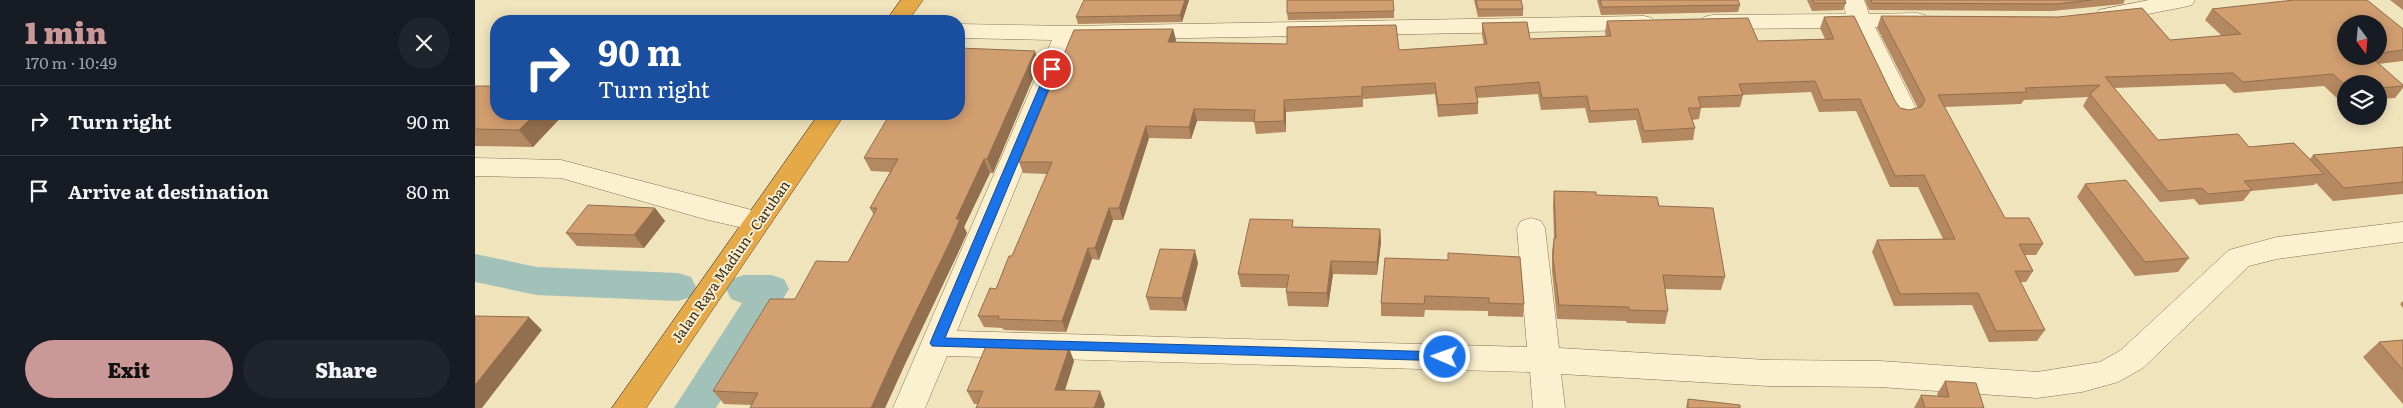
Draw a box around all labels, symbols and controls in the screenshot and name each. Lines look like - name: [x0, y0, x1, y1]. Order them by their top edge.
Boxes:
- text: 1 min: [25, 9, 107, 53]
- north arrow: [2337, 15, 2387, 65]
- map controls: [2337, 15, 2387, 125]
- button: close: [398, 17, 450, 69]
- text: 90 m: [598, 25, 682, 77]
- icon: right: [515, 35, 580, 100]
- pin: [1031, 48, 1073, 90]
- text: 170 m · 10:49: [25, 50, 117, 74]
- icon: arrive: [1038, 55, 1066, 83]
- text: Turn right: [598, 72, 710, 105]
- button: layers: [2337, 75, 2387, 125]
- icon: right: [25, 107, 53, 135]
- text: Turn right: [68, 107, 172, 135]
- text: 90 m: [407, 107, 450, 135]
- street label: Jalan Raya Madiun - Caruban: [666, 176, 794, 346]
- icon: arrive: [25, 177, 53, 205]
- text: Arrive at destination: [68, 177, 269, 205]
- text: 80 m: [406, 177, 450, 205]
- position arrow: [1418, 330, 1470, 382]
- button: Exit: [25, 340, 233, 398]
- button: Share: [243, 340, 450, 398]

